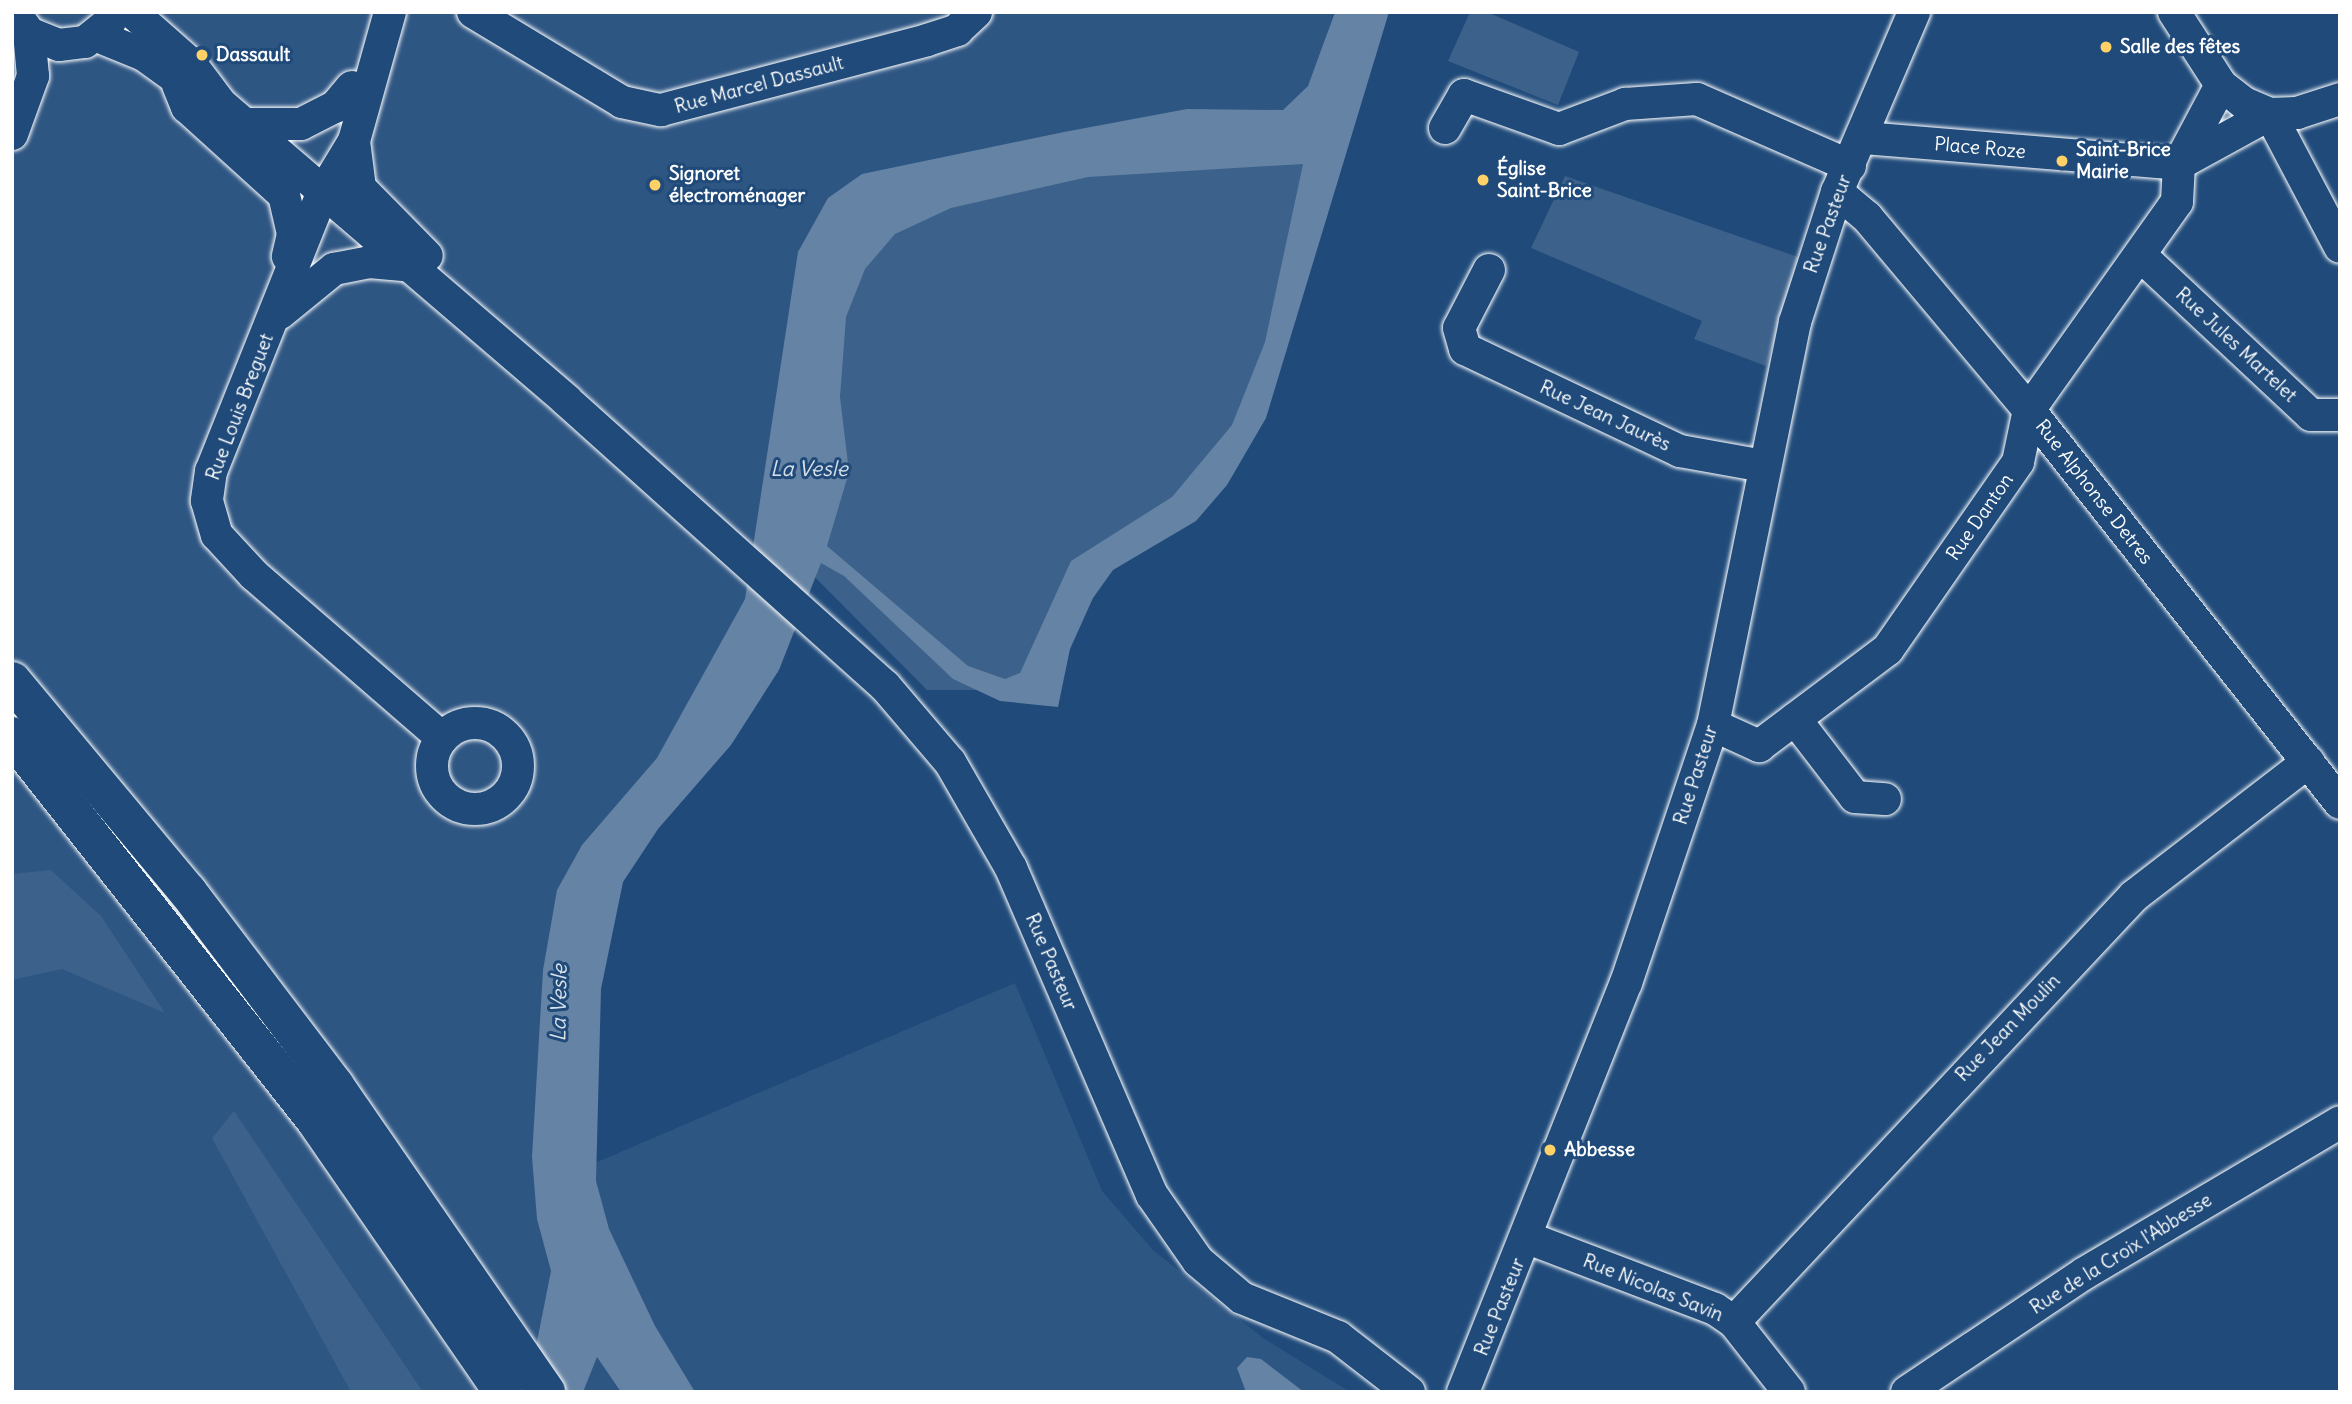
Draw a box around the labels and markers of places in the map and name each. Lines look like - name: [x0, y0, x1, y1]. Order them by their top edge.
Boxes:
- place label: Salle des fêtes: [2120, 36, 2240, 58]
- marker: Salle des fêtes: [2098, 39, 2114, 55]
- place label: Dassault: [216, 44, 290, 66]
- marker: Dassault: [194, 47, 210, 63]
- place label: Saint-Brice Mairie: [2076, 139, 2171, 183]
- marker: Saint-Brice Mairie: [2054, 153, 2070, 169]
- place label: Église Saint-Brice: [1497, 158, 1592, 202]
- place label: Signoret électroménager: [669, 163, 805, 207]
- marker: Église Saint-Brice: [1475, 172, 1491, 188]
- marker: Signoret électroménager: [647, 177, 663, 193]
- place label: Abbesse: [1564, 1139, 1635, 1161]
- marker: Abbesse: [1542, 1142, 1558, 1158]

